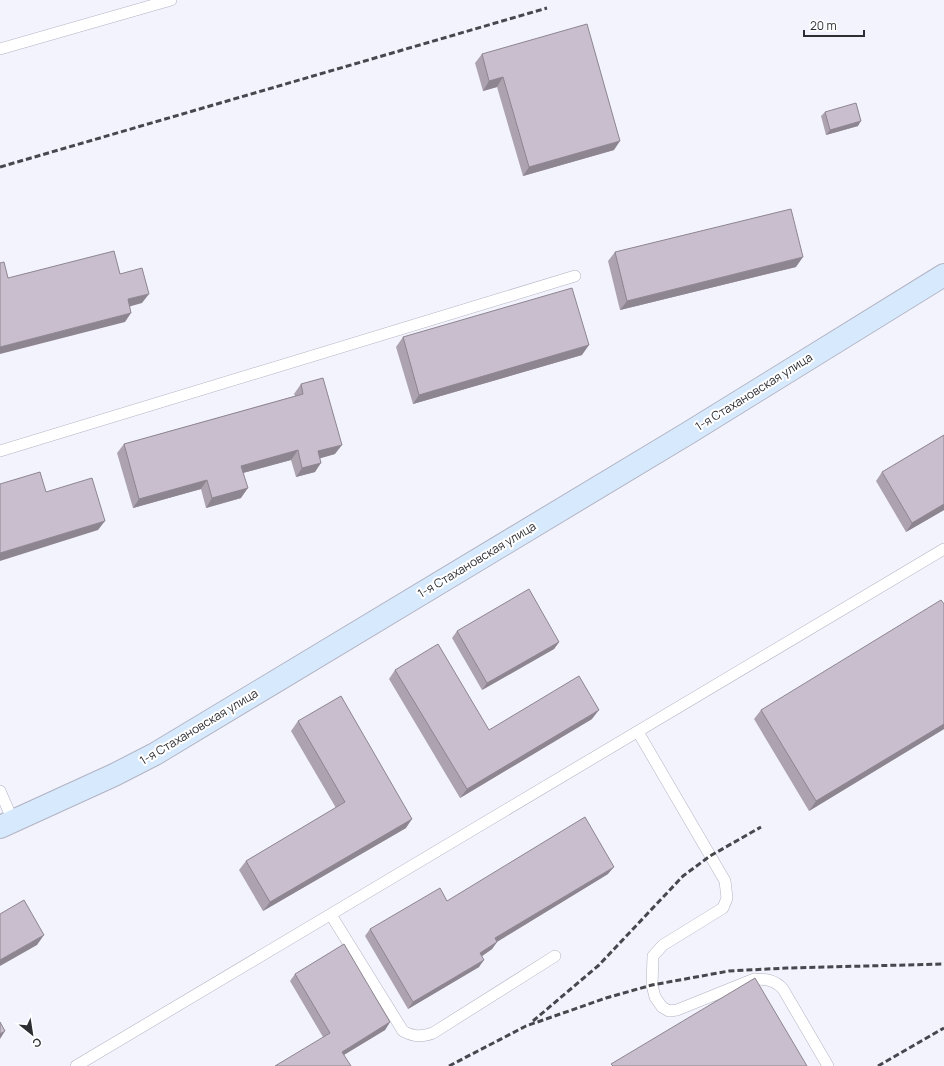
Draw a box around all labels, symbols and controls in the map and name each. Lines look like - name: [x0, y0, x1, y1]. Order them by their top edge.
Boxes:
- scale bar: [804, 12, 864, 38]
- text: 20 m: [810, 17, 837, 34]
- street label: 1-я Стахановская улица: [692, 348, 816, 435]
- street label: 1-я Стахановская улица: [414, 517, 539, 602]
- street label: 1-я Стахановская улица: [136, 684, 261, 769]
- north arrow: [12, 1014, 52, 1054]
- text: С: [30, 1035, 45, 1052]

